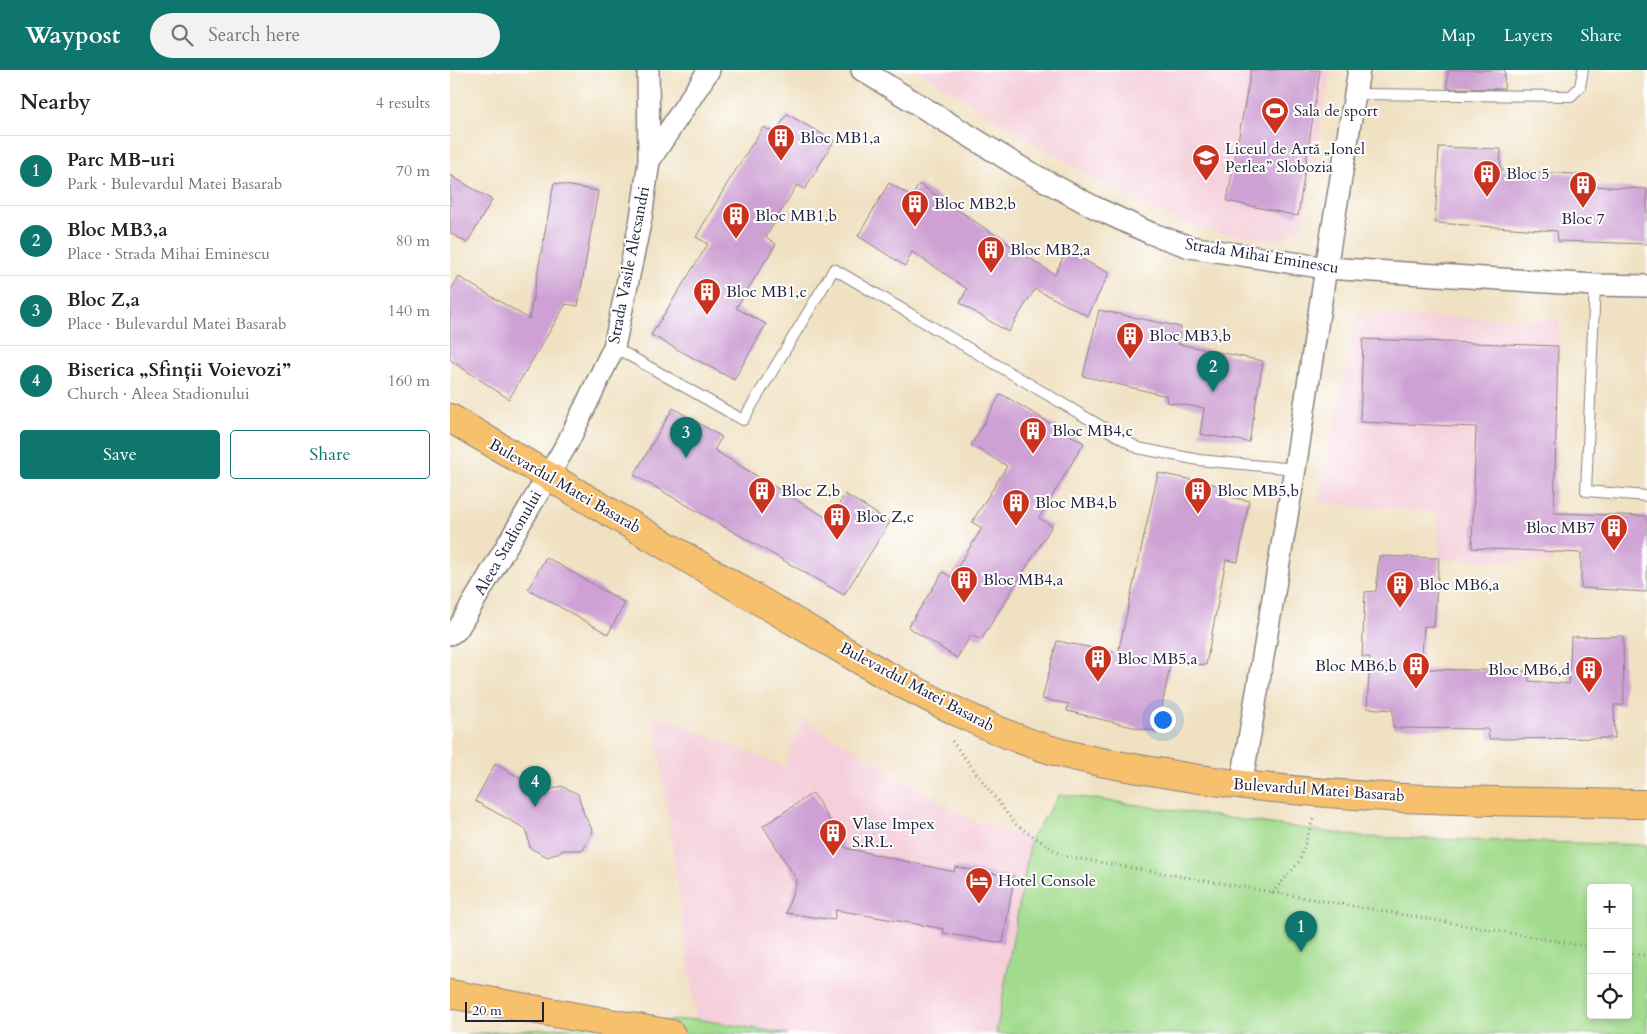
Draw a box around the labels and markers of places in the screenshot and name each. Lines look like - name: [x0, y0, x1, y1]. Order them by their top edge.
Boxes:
- sports icon: Sala de sport: [1260, 96, 1290, 135]
- place label: Sala de sport: [1294, 100, 1378, 122]
- building icon: Bloc MB1,a: [766, 123, 796, 162]
- place label: Bloc MB1,a: [800, 127, 880, 149]
- place label: Liceul de Artă „Ionel Perlea” Slobozia: [1225, 138, 1365, 178]
- school or university icon: Liceul de Artă „Ionel Perlea” Slobozia: [1191, 143, 1221, 182]
- building icon: Bloc 5: [1472, 159, 1502, 198]
- place label: Bloc 5: [1506, 163, 1549, 185]
- building icon: Bloc 7: [1568, 170, 1598, 209]
- building icon: Bloc MB2,b: [900, 189, 930, 228]
- place label: Bloc MB2,b: [934, 193, 1016, 215]
- building icon: Bloc MB1,b: [721, 201, 751, 240]
- place label: Bloc MB1,b: [755, 205, 837, 227]
- place label: Bloc 7: [1561, 208, 1605, 230]
- building icon: Bloc MB2,a: [976, 235, 1006, 274]
- place label: Bloc MB2,a: [1010, 239, 1090, 261]
- building icon: Bloc MB1,c: [692, 277, 722, 316]
- place label: Bloc MB1,c: [726, 281, 807, 303]
- building icon: Bloc MB3,b: [1115, 321, 1145, 360]
- place label: Bloc MB3,b: [1149, 325, 1231, 347]
- pin: 2: [1197, 351, 1229, 392]
- building icon: Bloc MB4,c: [1018, 416, 1048, 455]
- pin: 3: [670, 417, 702, 458]
- place label: Bloc MB4,c: [1052, 420, 1133, 442]
- building icon: Bloc Z,b: [747, 476, 777, 515]
- building icon: Bloc MB5,b: [1183, 476, 1213, 515]
- place label: Bloc Z,b: [781, 480, 840, 502]
- place label: Bloc MB5,b: [1217, 480, 1299, 502]
- building icon: Bloc MB4,b: [1001, 488, 1031, 527]
- place label: Bloc MB4,b: [1035, 492, 1117, 514]
- building icon: Bloc Z,c: [822, 502, 852, 541]
- place label: Bloc Z,c: [856, 506, 914, 528]
- building icon: Bloc MB7: [1599, 513, 1629, 552]
- place label: Bloc MB7: [1526, 517, 1595, 539]
- building icon: Bloc MB4,a: [949, 565, 979, 604]
- place label: Bloc MB4,a: [983, 569, 1063, 591]
- building icon: Bloc MB6,a: [1385, 570, 1415, 609]
- place label: Bloc MB6,a: [1419, 574, 1499, 596]
- building icon: Bloc MB5,a: [1083, 644, 1113, 683]
- place label: Bloc MB5,a: [1117, 648, 1197, 670]
- building icon: Bloc MB6,b: [1401, 651, 1431, 690]
- place label: Bloc MB6,b: [1315, 655, 1397, 677]
- building icon: Bloc MB6,d: [1574, 655, 1604, 694]
- place label: Bloc MB6,d: [1488, 659, 1570, 681]
- pin: 4: [519, 766, 551, 807]
- place label: Vlase Impex S.R.L.: [852, 813, 934, 853]
- building icon: Vlase Impex S.R.L.: [818, 818, 848, 857]
- hotel icon: Hotel Console: [964, 866, 994, 905]
- place label: Hotel Console: [998, 870, 1096, 892]
- pin: 1: [1285, 911, 1317, 952]

